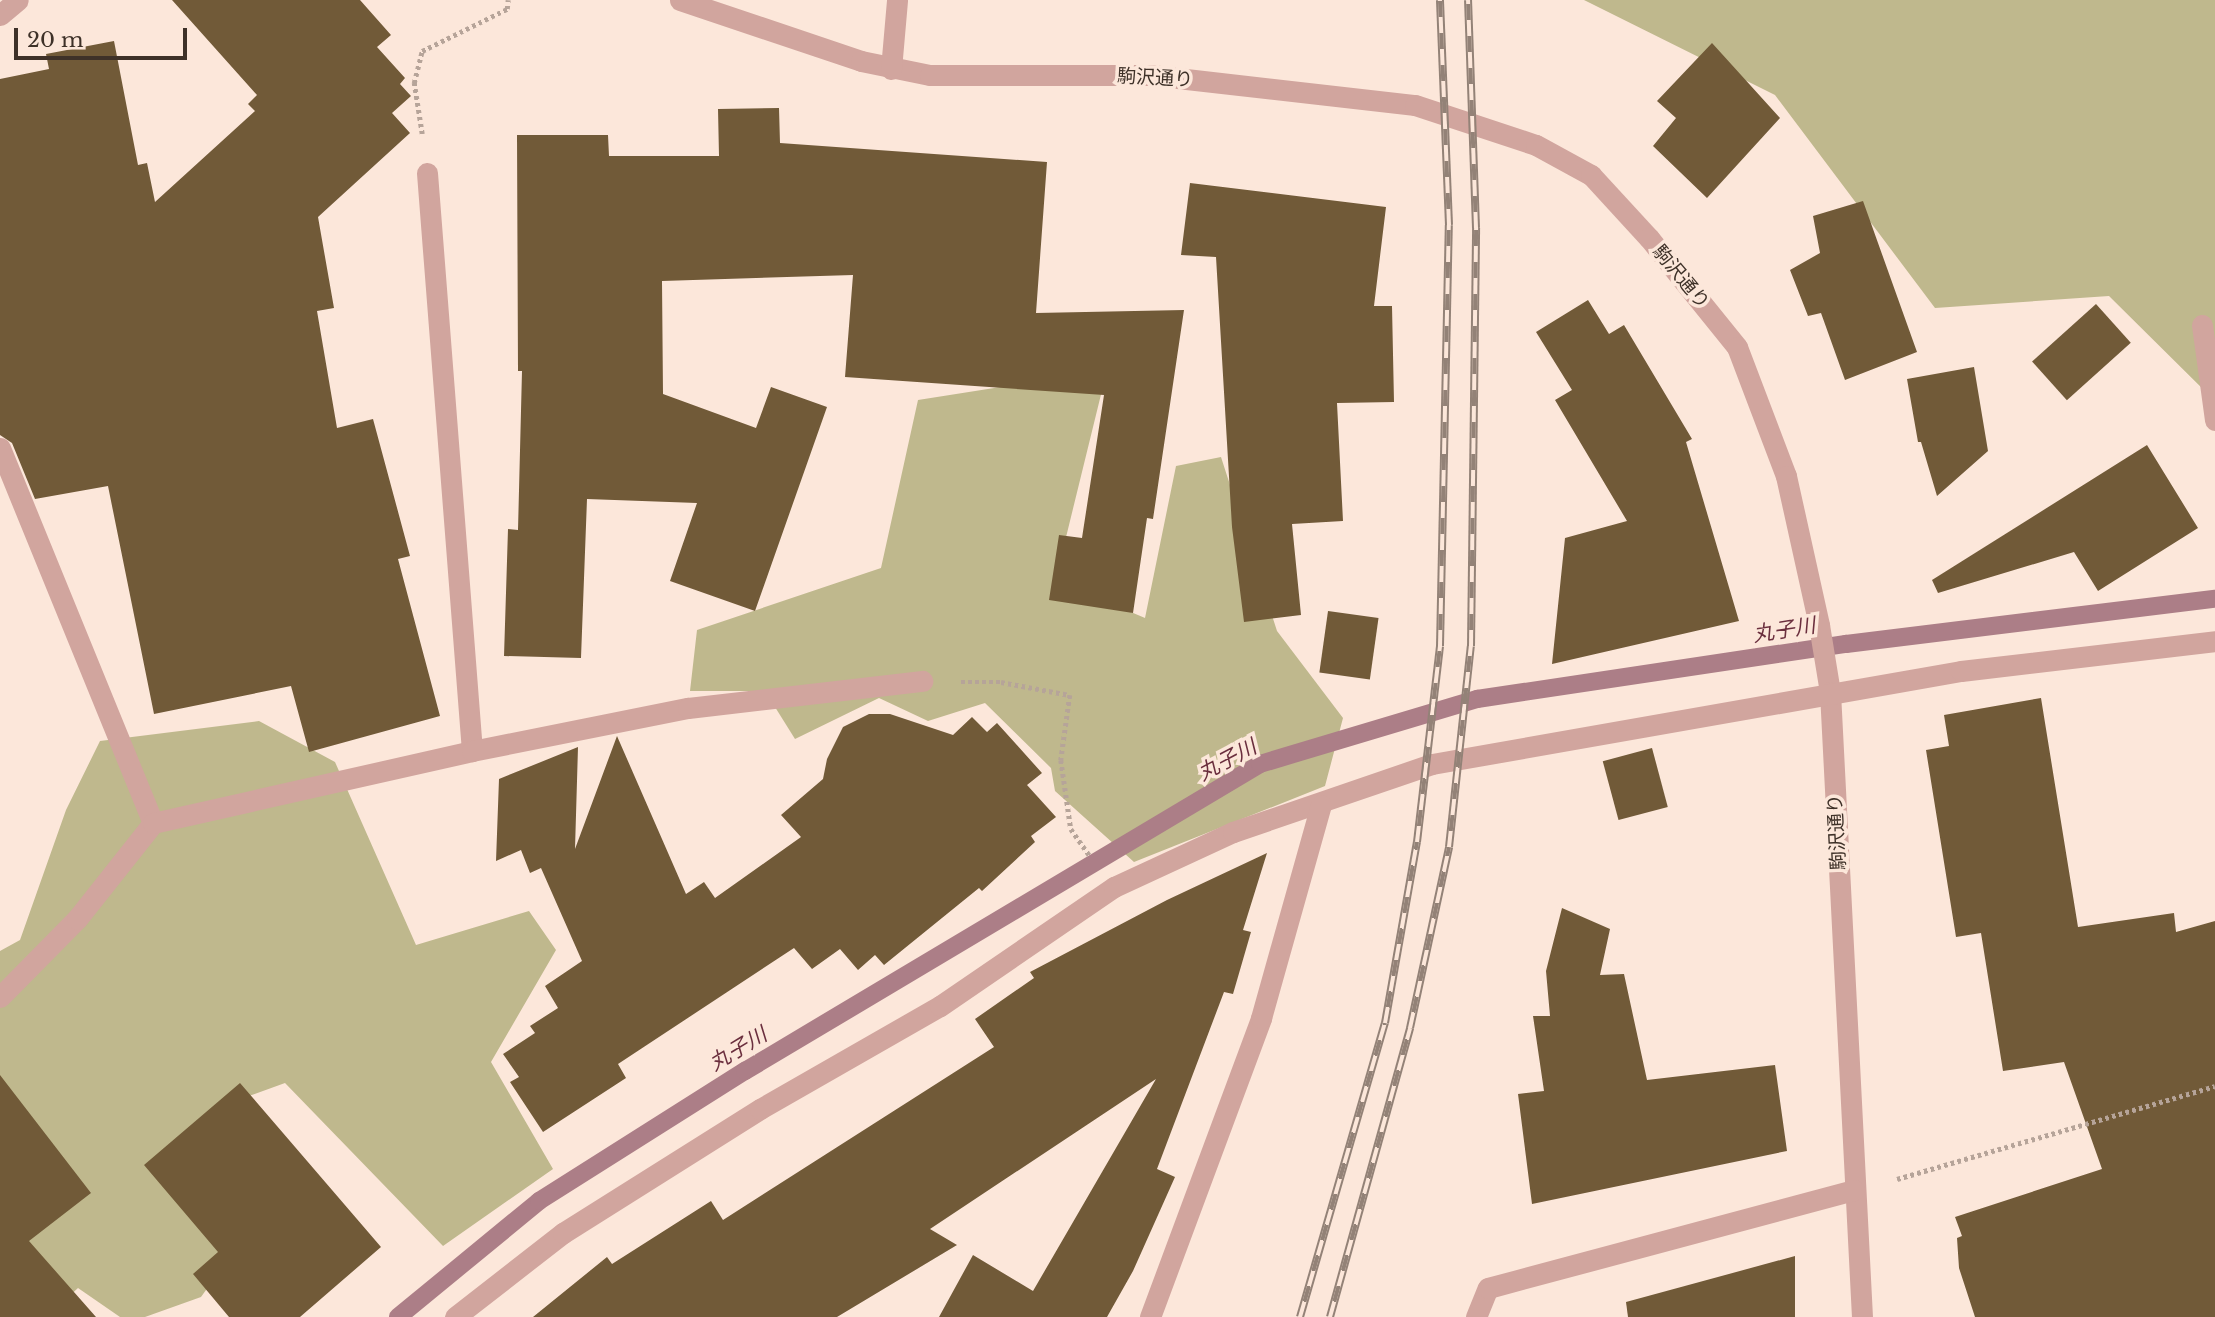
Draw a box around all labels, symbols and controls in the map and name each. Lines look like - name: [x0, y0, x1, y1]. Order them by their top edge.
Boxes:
- scale bar: [18, 14, 191, 58]
- text: 20 m: [27, 27, 84, 53]
- street label: 駒沢通り: [1116, 65, 1194, 91]
- street label: 駒沢通り: [1648, 241, 1714, 313]
- water label: 丸子川: [1751, 613, 1817, 647]
- water label: 丸子川: [1193, 734, 1261, 786]
- street label: 駒沢通り: [1824, 793, 1850, 871]
- water label: 丸子川: [705, 1022, 771, 1076]

